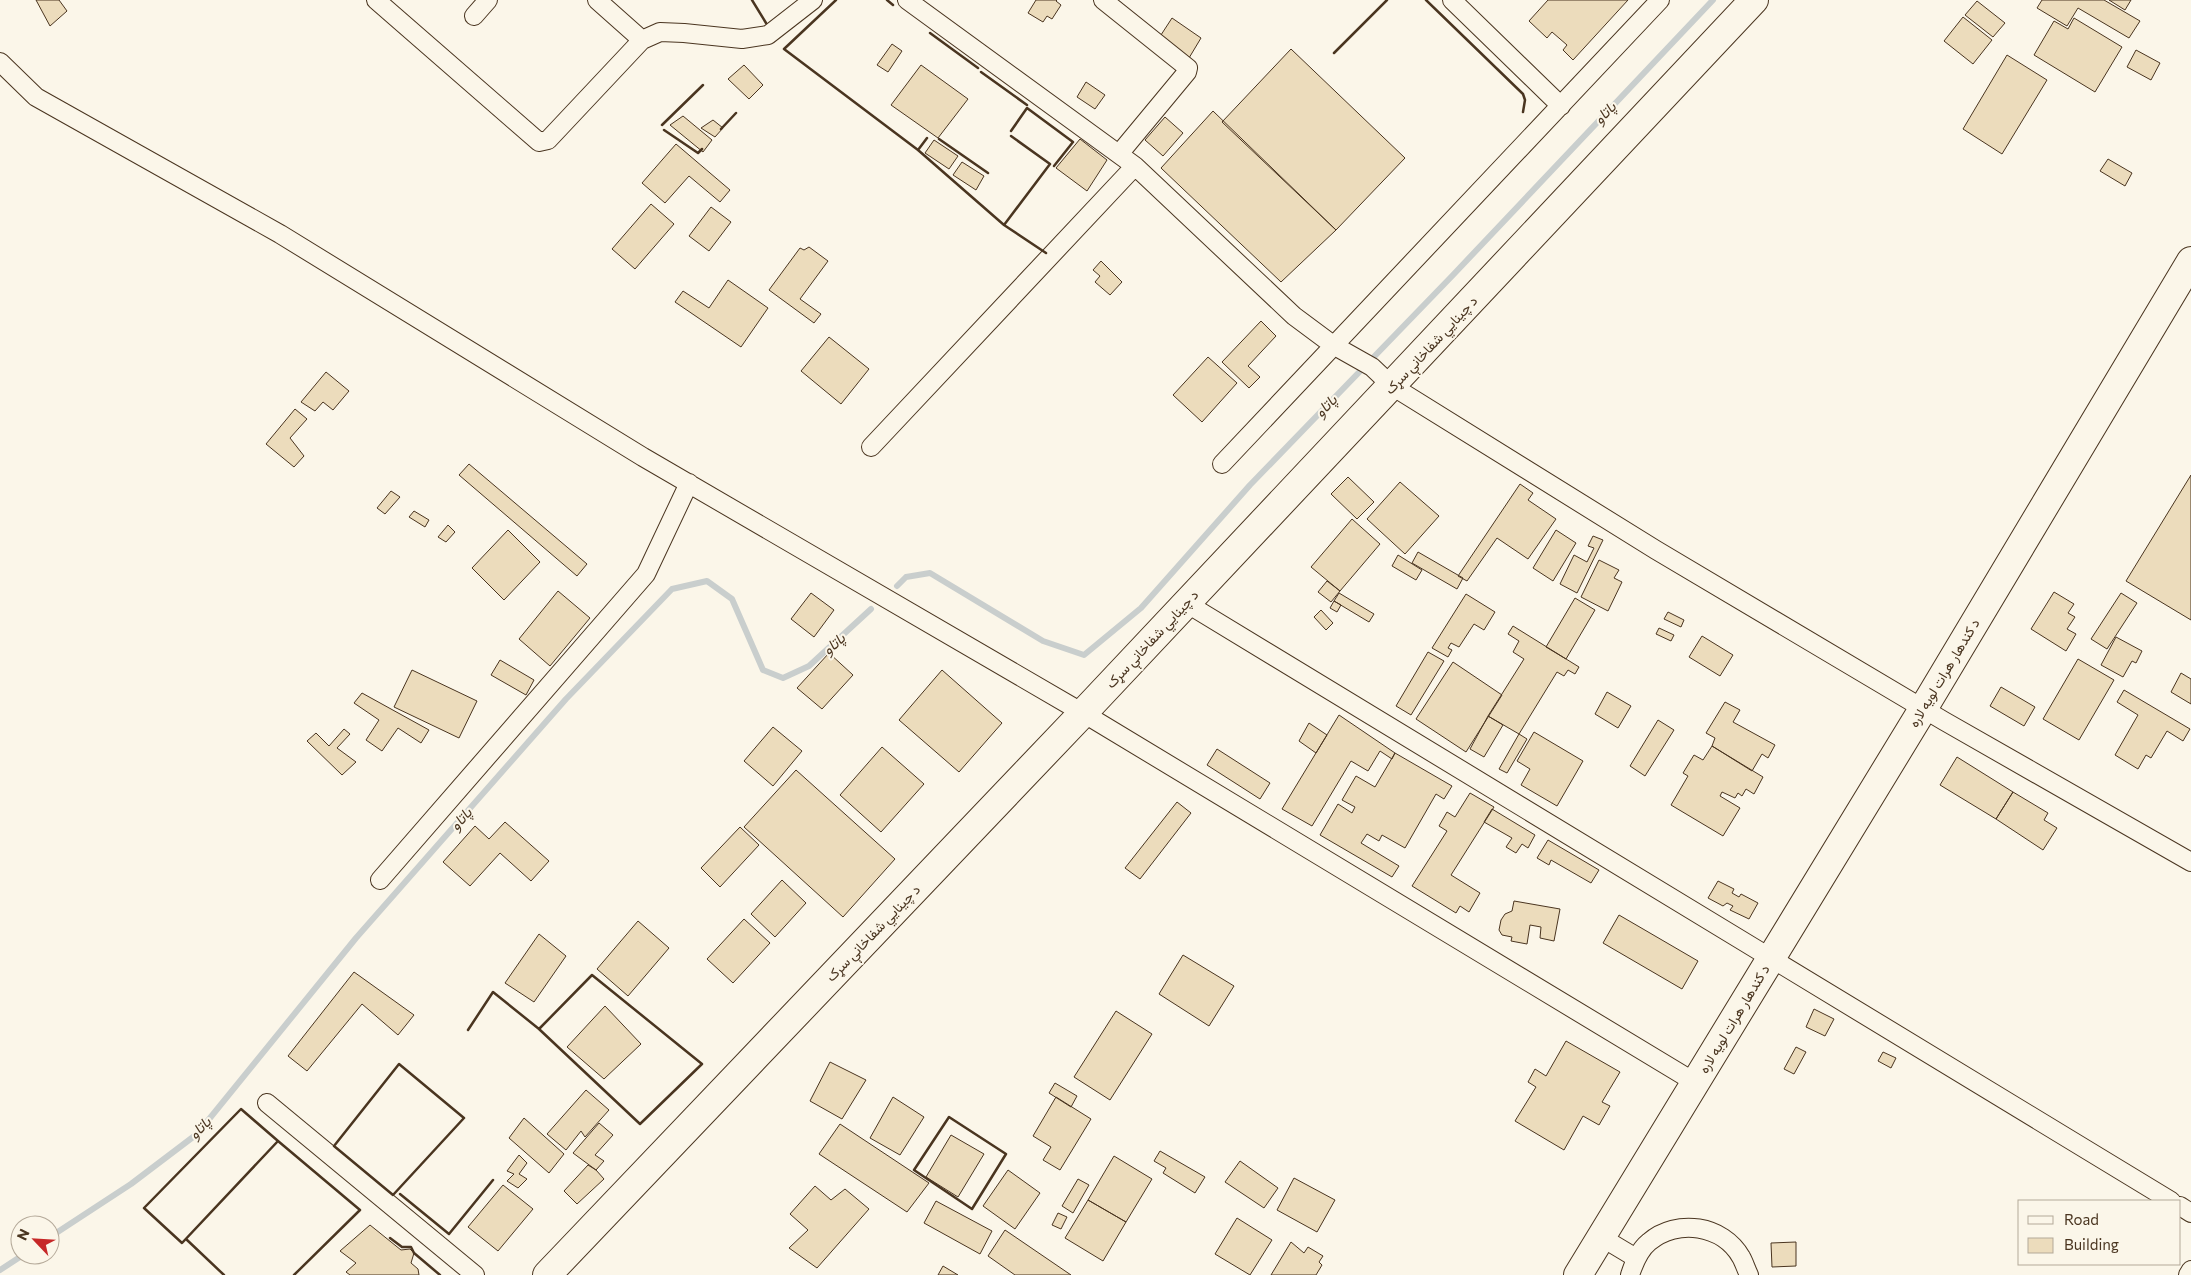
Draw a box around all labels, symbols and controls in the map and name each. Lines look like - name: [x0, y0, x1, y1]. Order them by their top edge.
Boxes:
- water label: پاتاو: [1589, 97, 1621, 129]
- street label: د چينايي شفاخانې سړک: [1381, 292, 1484, 401]
- water label: پاتاو: [1310, 390, 1342, 422]
- street label: د چينايي شفاخانې سړک: [1102, 586, 1205, 695]
- street label: د کندهار هرات لویه لاره: [1904, 615, 1984, 731]
- water label: پاتاو: [818, 628, 850, 660]
- water label: پاتاو: [446, 803, 477, 835]
- street label: د چينايي شفاخانې سړک: [822, 880, 927, 988]
- street label: د کندهار هرات لویه لاره: [1694, 961, 1774, 1077]
- water label: پاتاو: [184, 1112, 216, 1144]
- legend: [2018, 1200, 2181, 1265]
- text: Road: [2064, 1210, 2099, 1228]
- north arrow: [10, 1215, 60, 1265]
- text: N: [13, 1226, 33, 1243]
- text: Building: [2064, 1235, 2119, 1253]

